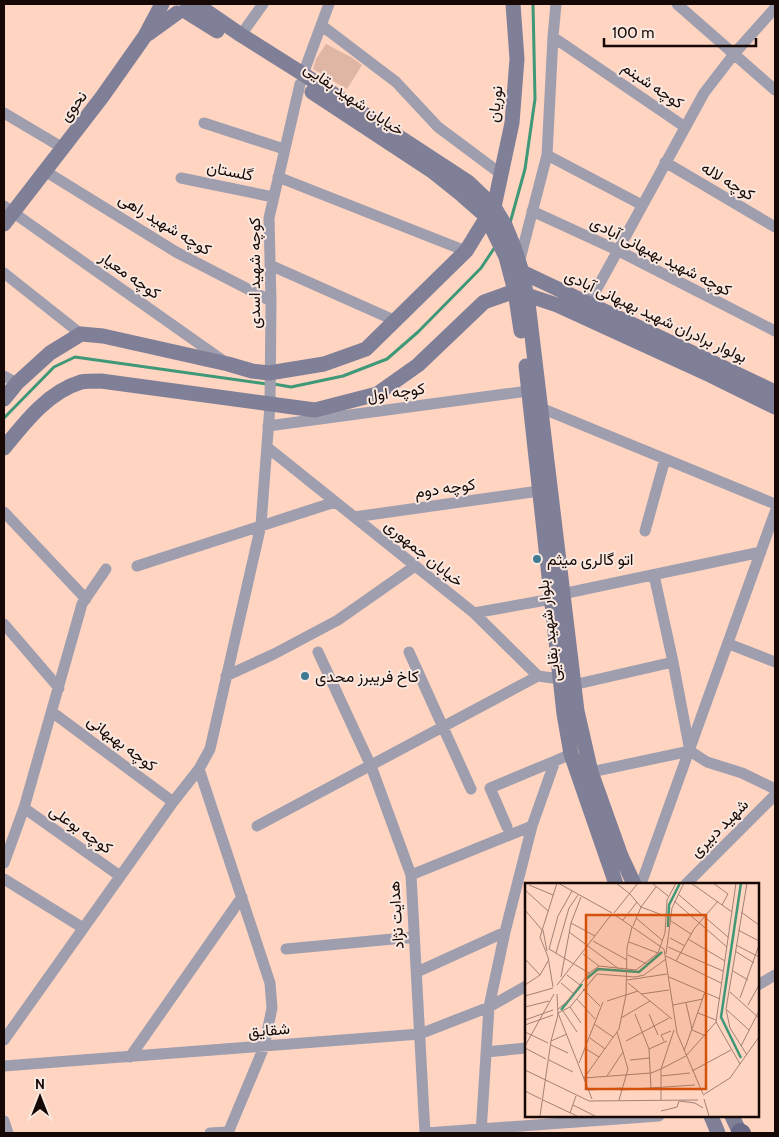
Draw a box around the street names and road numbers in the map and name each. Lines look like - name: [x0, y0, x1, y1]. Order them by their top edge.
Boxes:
- street label: کوچه شبنم: [617, 57, 688, 114]
- street label: خیابان شهید بقایی: [300, 58, 408, 141]
- street label: نوریان: [484, 85, 507, 124]
- street label: نحوی: [55, 87, 92, 126]
- street label: گلستان: [205, 157, 255, 185]
- street label: کوچه لاله: [697, 158, 758, 206]
- street label: کوچه شهید راهی: [114, 189, 215, 261]
- street label: کوچه شهید بهبهانی آبادی: [586, 212, 735, 302]
- street label: کوچه شهید اسدی: [245, 217, 266, 329]
- street label: کوچه معیار: [94, 247, 164, 304]
- street label: بولوار برادران شهید بهبهانی آبادی: [561, 265, 750, 368]
- street label: کوچه اول: [366, 379, 426, 407]
- street label: کوچه دوم: [413, 474, 477, 504]
- street label: خیابان جمهوری: [380, 515, 467, 591]
- street label: بلوار شهید بقایی: [533, 579, 566, 683]
- street label: کوچه بهبهانی: [82, 711, 161, 777]
- street label: شهید دبیری: [686, 795, 753, 862]
- street label: کوچه بوعلی: [45, 800, 116, 859]
- street label: هدایت نژاد: [384, 880, 409, 950]
- street label: شقایق: [247, 1019, 291, 1042]

